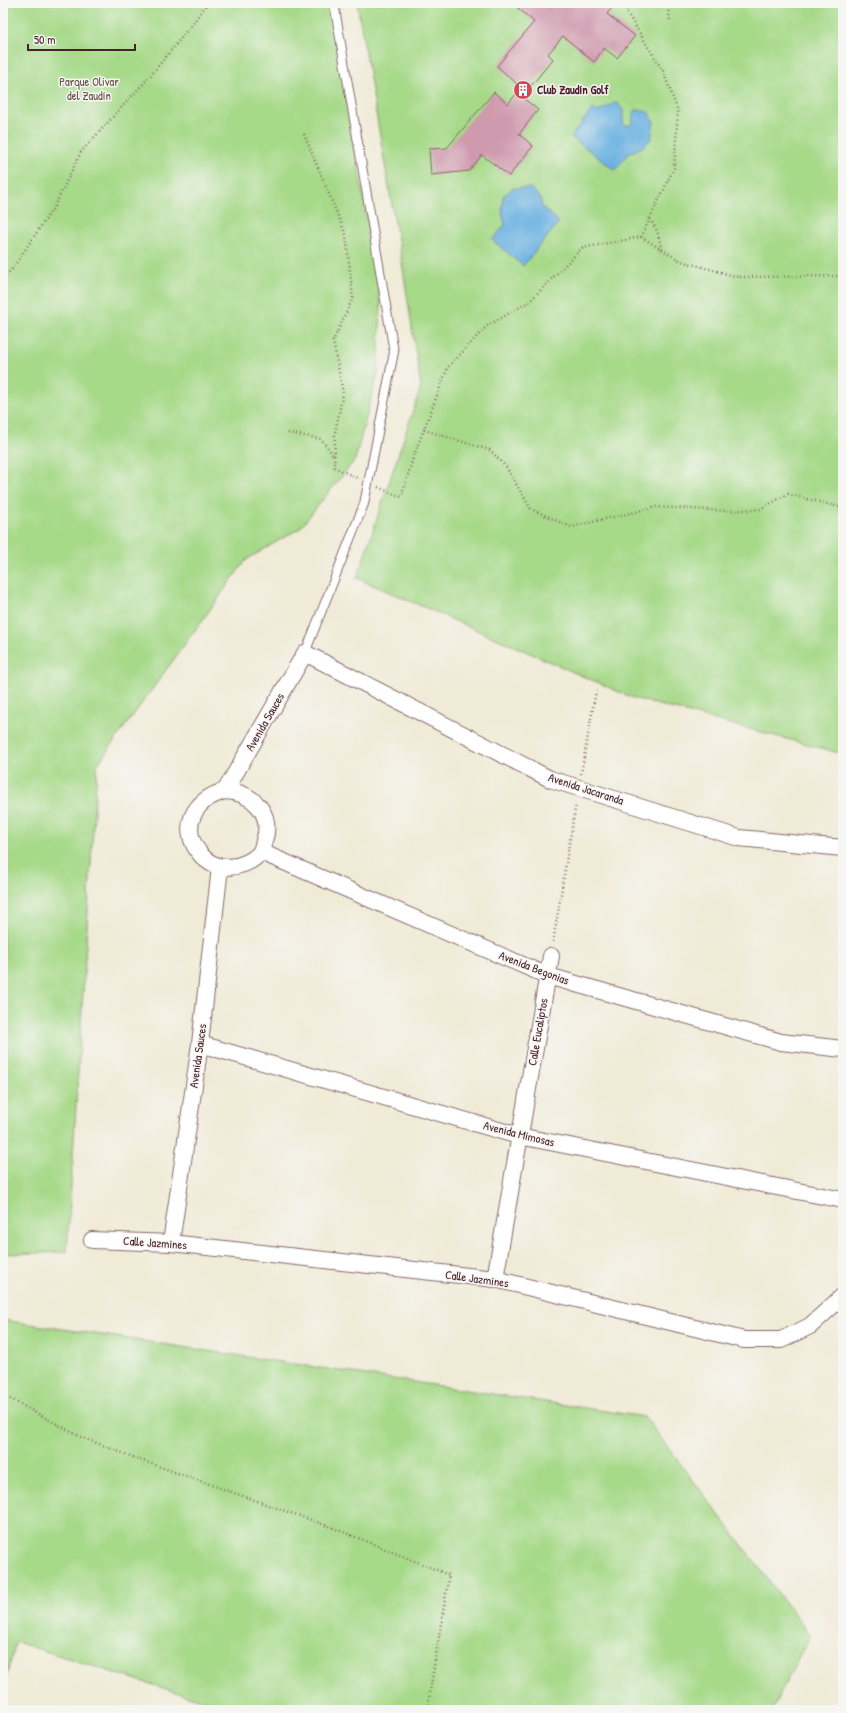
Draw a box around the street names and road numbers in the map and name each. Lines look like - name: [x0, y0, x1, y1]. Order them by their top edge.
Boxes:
- street label: Avenida Sauces: [241, 689, 288, 754]
- street label: Avenida Jacaranda: [546, 768, 626, 809]
- street label: Avenida Begonias: [497, 946, 572, 989]
- street label: Calle Eucaliptos: [523, 997, 552, 1067]
- street label: Avenida Sauces: [185, 1022, 210, 1089]
- street label: Avenida Mimosas: [482, 1117, 557, 1151]
- street label: Calle Jazmines: [123, 1232, 188, 1253]
- street label: Calle Jazmines: [444, 1266, 510, 1291]

